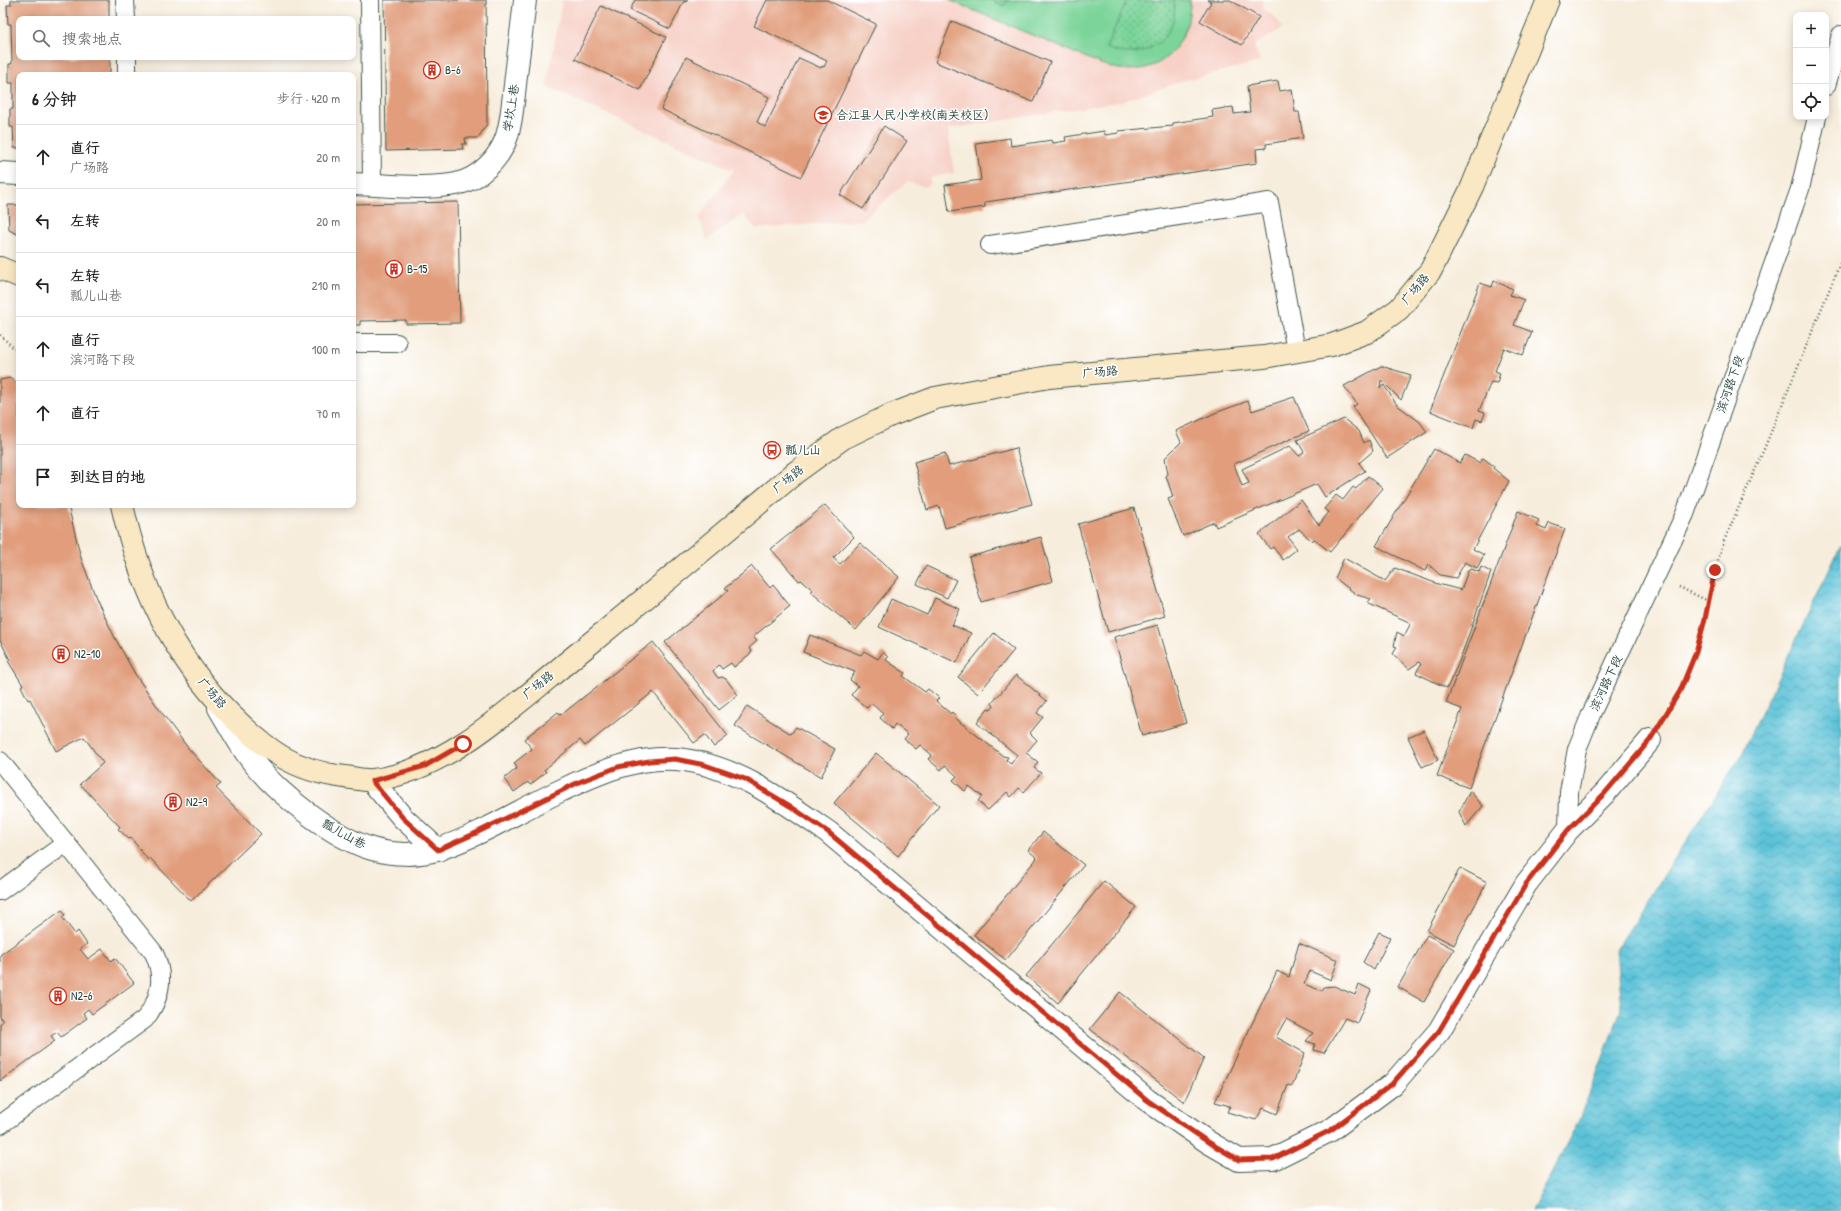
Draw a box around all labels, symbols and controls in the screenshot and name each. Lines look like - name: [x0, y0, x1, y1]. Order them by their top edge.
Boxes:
- map controls: [1793, 12, 1829, 120]
- button: +: [1793, 12, 1829, 48]
- search box: [16, 16, 356, 60]
- icon: search: [30, 27, 52, 49]
- text: 搜索地点: [62, 28, 122, 49]
- button: −: [1793, 48, 1829, 84]
- building icon: B-6: [422, 60, 442, 80]
- place label: B-6: [445, 61, 461, 78]
- street label: 学坎上巷: [498, 83, 523, 133]
- button: locate: [1793, 84, 1829, 120]
- text: 6 分钟: [32, 87, 77, 110]
- text: 步行 · 420 m: [277, 89, 340, 107]
- school or university icon: 合江县人民小学校(南关校区): [813, 105, 833, 125]
- place label: 合江县人民小学校(南关校区): [836, 106, 988, 123]
- text: 直行: [70, 137, 100, 158]
- icon: ahead: [32, 146, 54, 168]
- text: 20 m: [316, 148, 340, 166]
- text: 广场路: [70, 158, 109, 176]
- icon: left: [32, 210, 54, 232]
- text: 左转: [70, 210, 100, 231]
- text: 20 m: [316, 212, 340, 230]
- building icon: B-15: [384, 259, 404, 279]
- place label: B-15: [407, 260, 427, 277]
- text: 左转: [70, 265, 100, 286]
- street label: 广场路: [1397, 269, 1433, 308]
- icon: left: [32, 274, 54, 296]
- text: 210 m: [312, 276, 340, 294]
- text: 瓢儿山巷: [70, 286, 122, 304]
- text: 直行: [70, 329, 100, 350]
- icon: ahead: [32, 338, 54, 360]
- text: 100 m: [312, 340, 340, 358]
- text: 滨河路下段: [70, 350, 135, 368]
- street label: 滨河路下段: [1712, 353, 1747, 415]
- street label: 广场路: [1081, 361, 1119, 382]
- icon: ahead: [32, 402, 54, 424]
- text: 直行: [70, 402, 100, 423]
- text: 70 m: [316, 404, 340, 422]
- bus stop icon: 瓢儿山: [762, 440, 782, 460]
- place label: 瓢儿山: [785, 441, 821, 458]
- street label: 广场路: [768, 461, 807, 497]
- icon: arrive: [32, 466, 54, 488]
- text: 到达目的地: [70, 466, 145, 487]
- route end: [1706, 561, 1724, 579]
- building icon: N2-10: [51, 644, 71, 664]
- place label: N2-10: [74, 645, 101, 662]
- street label: 滨河路下段: [1585, 652, 1626, 714]
- street label: 广场路: [518, 667, 557, 703]
- street label: 广场路: [194, 674, 231, 712]
- route start: [454, 735, 472, 753]
- building icon: N2-9: [163, 792, 183, 812]
- place label: N2-9: [186, 793, 208, 810]
- street label: 瓢儿山巷: [319, 814, 369, 853]
- building icon: N2-6: [48, 986, 68, 1006]
- place label: N2-6: [71, 987, 93, 1004]

